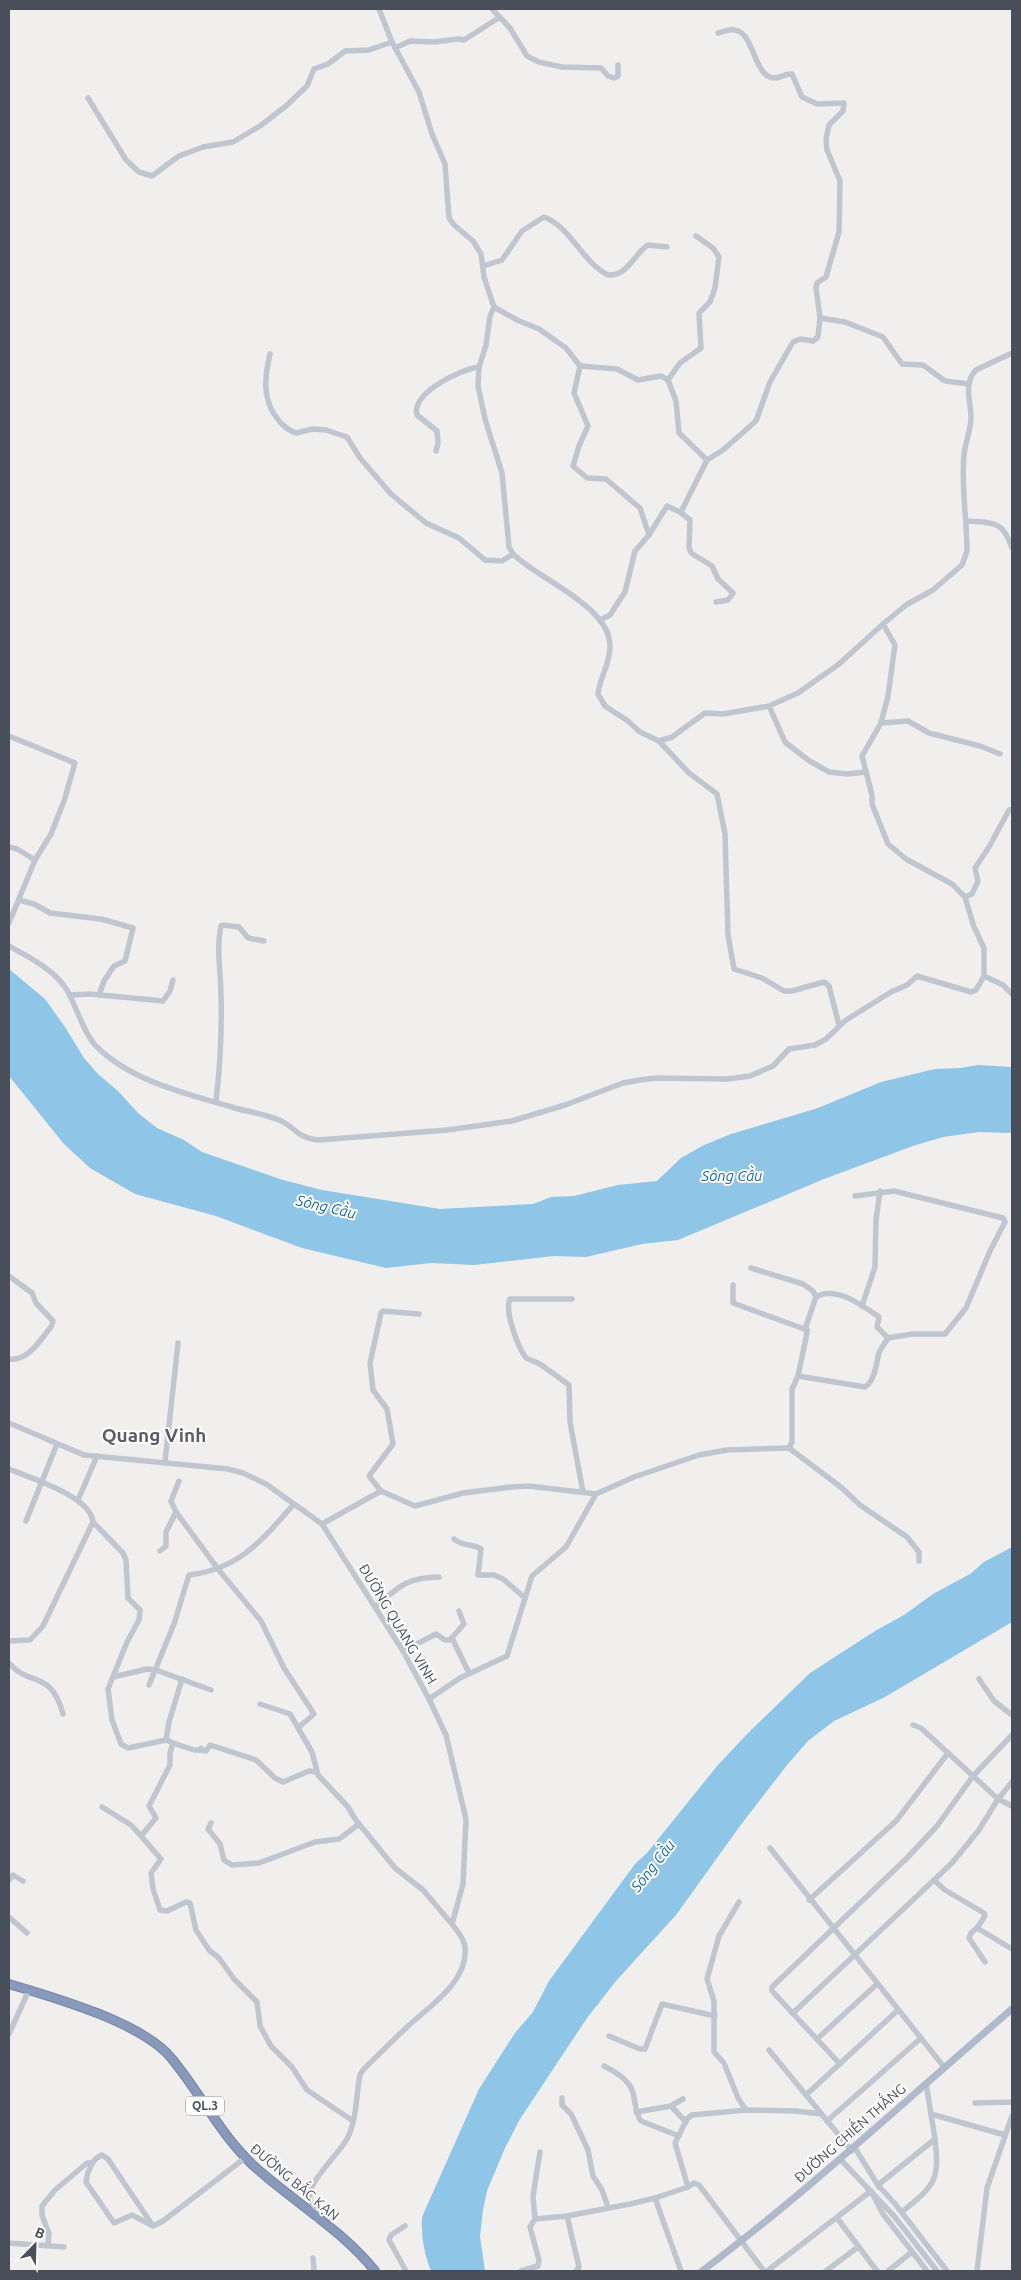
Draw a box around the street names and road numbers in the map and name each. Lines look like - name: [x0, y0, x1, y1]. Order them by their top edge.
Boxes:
- street label: ĐƯỜNG QUANG VINH: [356, 1560, 441, 1687]
- street label: ĐƯỜNG CHIẾN THẮNG: [788, 2077, 909, 2186]
- road number: QL.3: [186, 2096, 224, 2116]
- street label: ĐƯỜNG BẮC KẠN: [247, 2137, 345, 2224]

